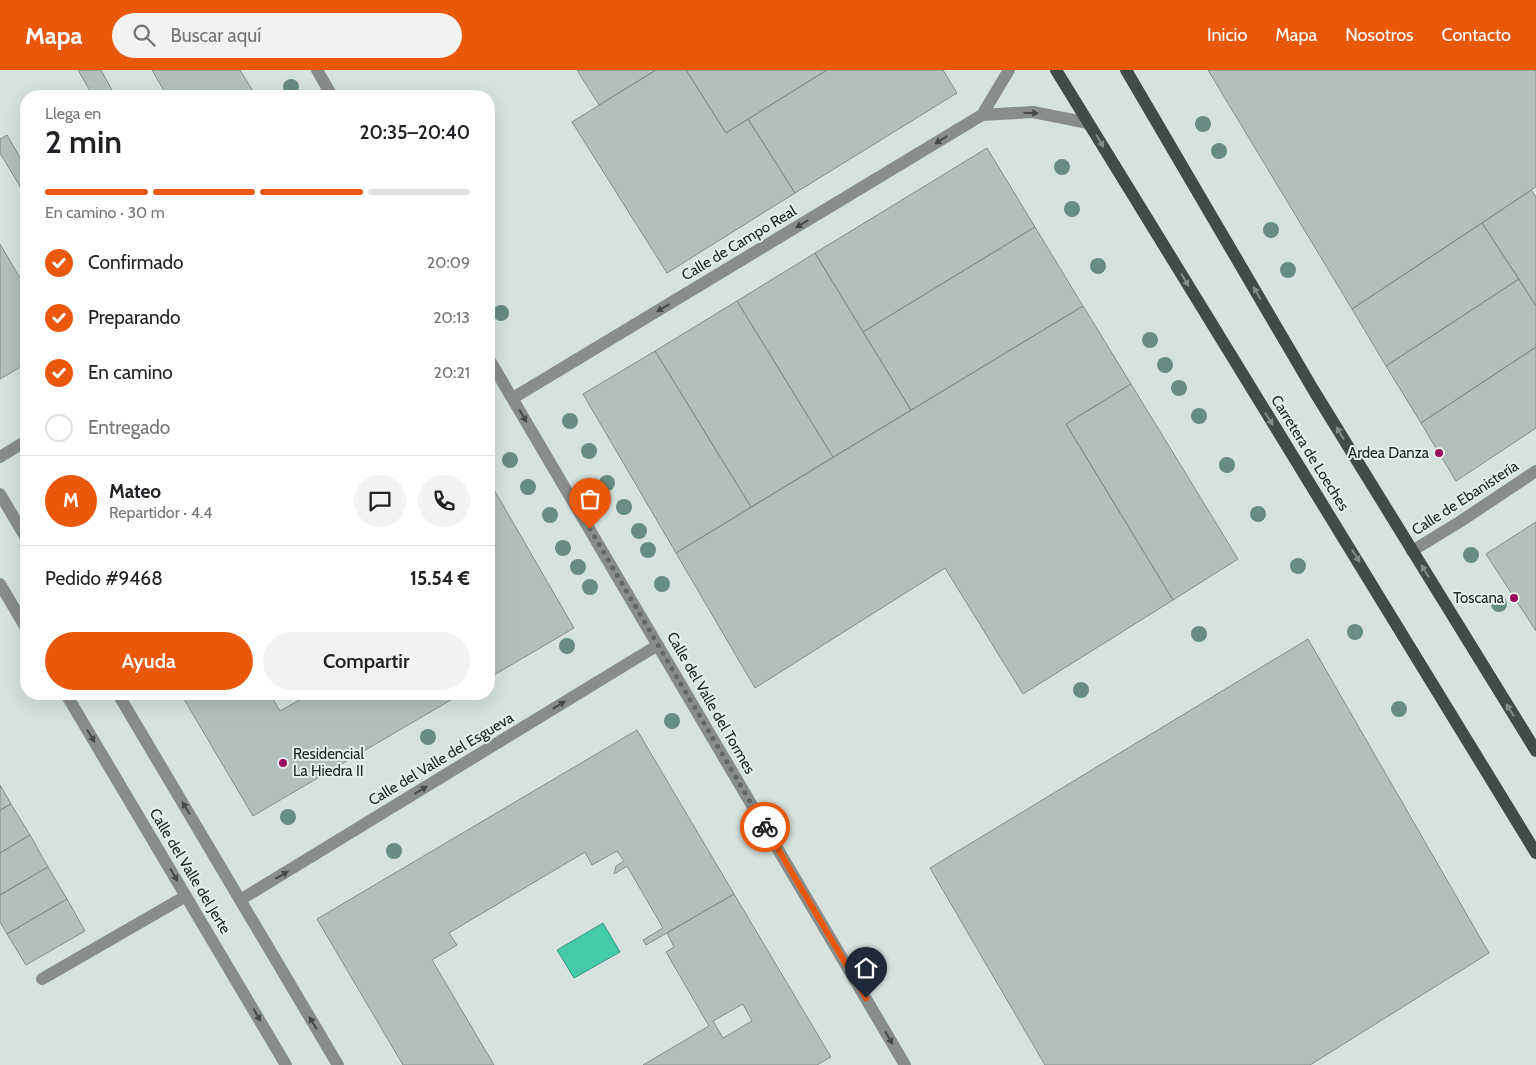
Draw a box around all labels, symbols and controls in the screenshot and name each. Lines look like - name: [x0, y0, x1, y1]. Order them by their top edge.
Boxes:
- search box: [112, 13, 462, 58]
- text: Mapa: [25, 21, 82, 50]
- icon: search: [130, 21, 158, 49]
- text: Buscar aquí: [170, 24, 261, 47]
- text: Inicio: [1207, 24, 1247, 46]
- text: Mapa: [1275, 24, 1317, 46]
- text: Nosotros: [1345, 24, 1414, 46]
- text: Contacto: [1442, 24, 1511, 46]
- text: Llega en: [45, 104, 101, 123]
- one-way arrow: [1023, 109, 1039, 117]
- text: 20:35–20:40: [359, 121, 470, 144]
- text: 2 min: [45, 122, 122, 161]
- one-way arrow: [934, 135, 947, 144]
- one-way arrow: [1095, 135, 1104, 148]
- street label: Calle de Campo Real: [678, 201, 800, 284]
- text: En camino · 30 m: [45, 203, 165, 222]
- one-way arrow: [795, 219, 808, 228]
- icon: check: [45, 249, 73, 277]
- text: Confirmado: [88, 251, 184, 274]
- text: 20:09: [427, 253, 470, 272]
- one-way arrow: [1180, 273, 1189, 287]
- one-way arrow: [1252, 287, 1261, 300]
- one-way arrow: [656, 303, 669, 312]
- icon: check: [45, 304, 73, 332]
- text: Preparando: [88, 306, 181, 329]
- text: 20:13: [433, 308, 470, 327]
- icon: check: [45, 359, 73, 387]
- text: En camino: [88, 361, 173, 384]
- text: 20:21: [434, 363, 470, 382]
- street label: Carretera de Loeches: [1267, 392, 1353, 514]
- one-way arrow: [518, 409, 527, 422]
- one-way arrow: [1265, 412, 1274, 425]
- text: Entregado: [88, 416, 170, 439]
- one-way arrow: [1335, 426, 1344, 439]
- place label: Ardea Danza: [1348, 444, 1430, 462]
- marker: Ardea Danza: [1433, 447, 1445, 459]
- street label: Calle de Ebanistería: [1408, 456, 1522, 539]
- button: chat: [354, 475, 406, 527]
- button: phone: [418, 475, 470, 527]
- pin: [569, 478, 611, 529]
- text: Mateo: [109, 480, 161, 503]
- icon: bag: [576, 485, 604, 513]
- text: M: [63, 489, 79, 512]
- text: Repartidor · 4.4: [109, 503, 212, 522]
- one-way arrow: [1351, 550, 1361, 563]
- one-way arrow: [1420, 565, 1429, 578]
- text: Pedido #9468: [45, 567, 163, 590]
- text: 15.54 €: [410, 567, 470, 590]
- place label: Toscana: [1453, 589, 1505, 607]
- marker: Toscana: [1508, 592, 1520, 604]
- street label: Calle del Valle del Tormes: [663, 629, 759, 777]
- button: Ayuda: [45, 632, 253, 690]
- button: Compartir: [263, 632, 470, 690]
- one-way arrow: [553, 701, 566, 710]
- one-way arrow: [1506, 703, 1515, 716]
- street label: Calle del Valle del Esgueva: [365, 708, 517, 809]
- one-way arrow: [86, 729, 95, 742]
- place label: Residencial La Hiedra II: [293, 745, 364, 780]
- marker: Residencial La Hiedra II: [277, 757, 289, 769]
- one-way arrow: [414, 785, 427, 795]
- one-way arrow: [181, 801, 190, 815]
- courier: [740, 802, 790, 852]
- street label: Calle del Valle del Jerte: [145, 805, 235, 937]
- icon: bike: [751, 813, 779, 841]
- one-way arrow: [169, 869, 178, 882]
- one-way arrow: [276, 870, 289, 879]
- pin: [845, 947, 887, 998]
- icon: home: [852, 954, 880, 982]
- one-way arrow: [252, 1008, 261, 1021]
- one-way arrow: [309, 1017, 318, 1030]
- one-way arrow: [885, 1032, 894, 1045]

